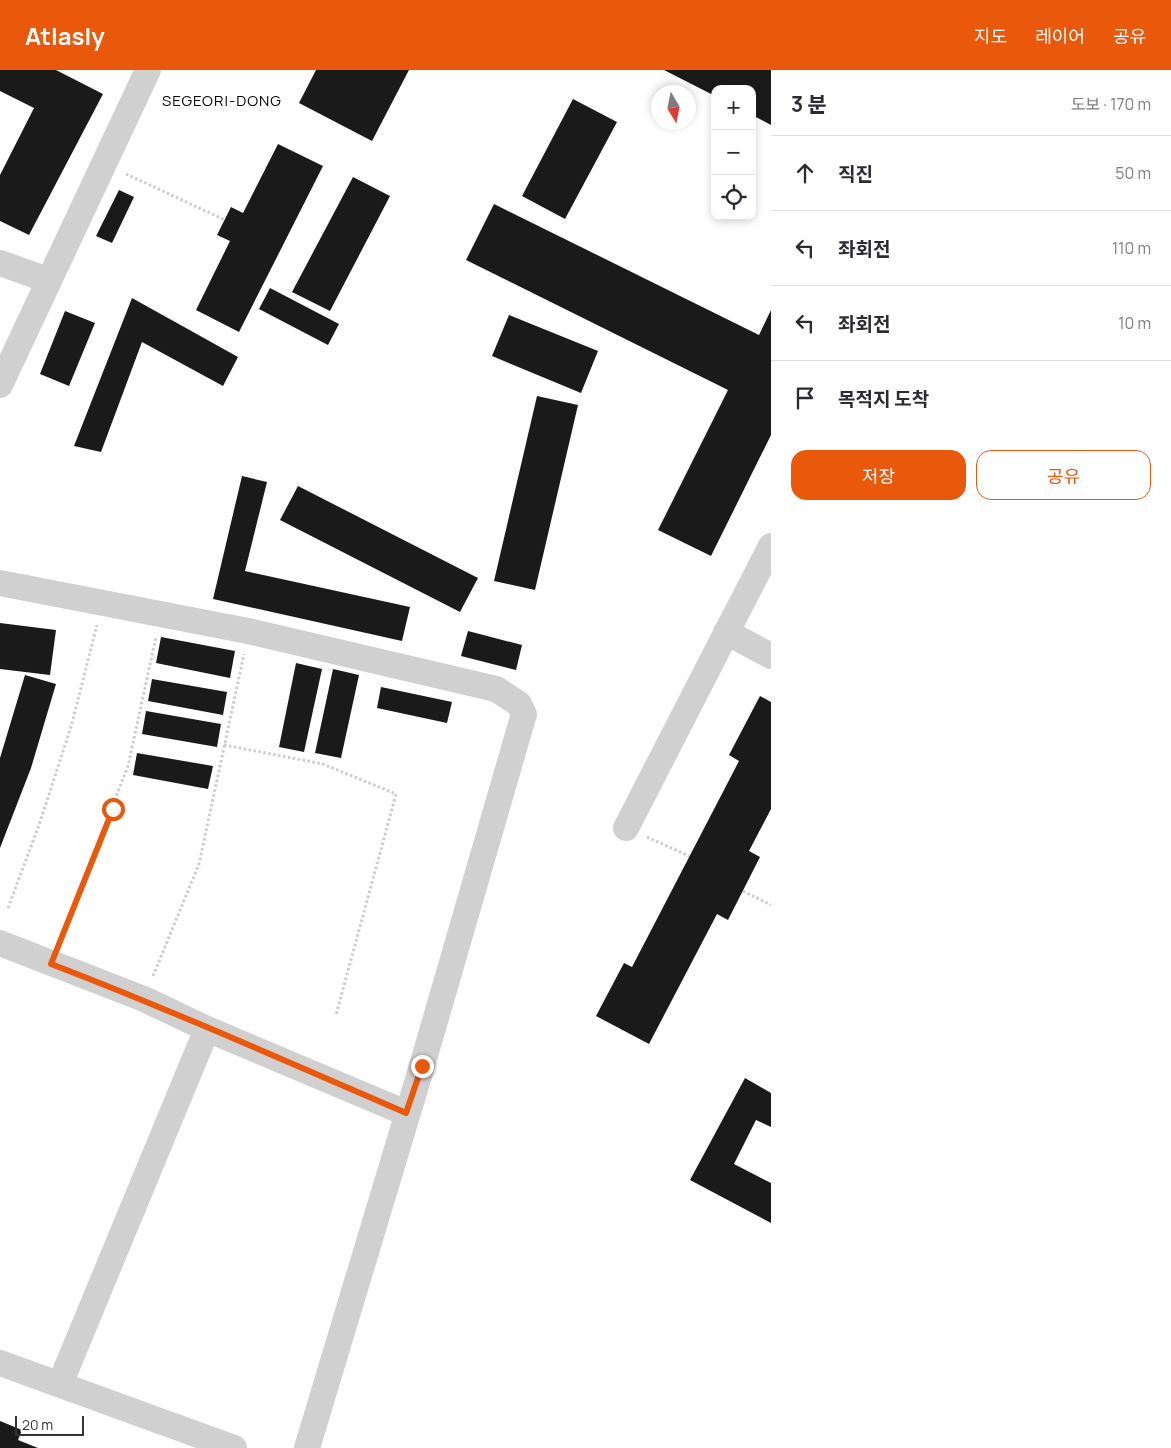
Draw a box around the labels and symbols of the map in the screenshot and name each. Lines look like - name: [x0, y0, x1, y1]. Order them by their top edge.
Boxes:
- north arrow: [651, 85, 696, 130]
- district label: SEGEORI-DONG: [162, 90, 282, 111]
- route start: [102, 798, 125, 821]
- route end: [411, 1055, 434, 1078]
- scale bar: [15, 1413, 84, 1436]

